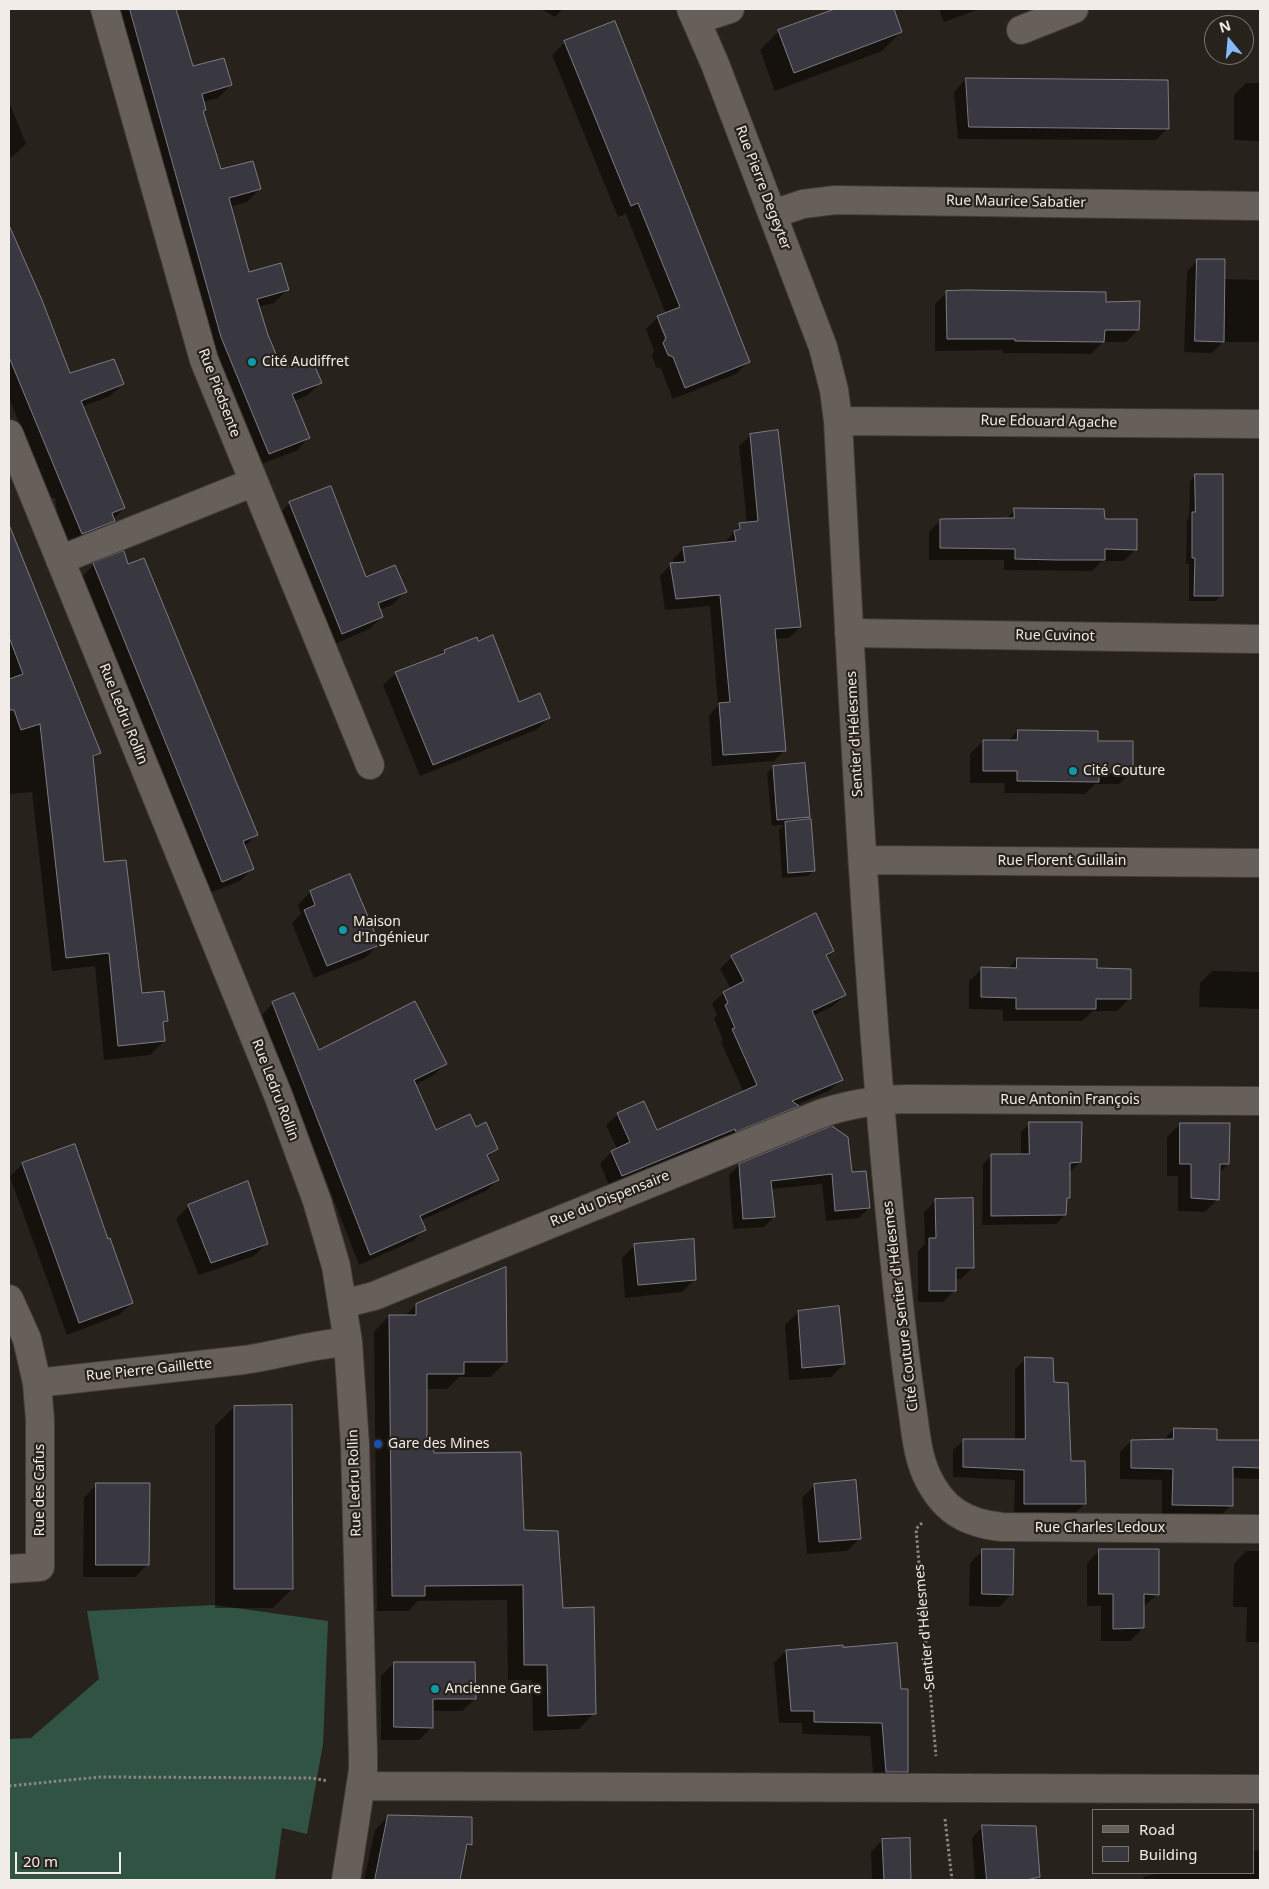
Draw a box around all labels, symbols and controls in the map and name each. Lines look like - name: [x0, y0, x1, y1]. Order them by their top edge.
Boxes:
- north arrow: [1204, 15, 1254, 65]
- text: N: [1217, 15, 1233, 37]
- street label: Rue Pierre Degeyter: [732, 123, 794, 253]
- street label: Rue Maurice Sabatier: [946, 192, 1086, 212]
- street label: Rue Piedsente: [194, 346, 244, 440]
- place label: Cité Audiffret: [262, 354, 349, 370]
- marker: Cité Audiffret: [246, 356, 258, 368]
- street label: Rue Edouard Agache: [981, 412, 1117, 432]
- street label: Rue Cuvinot: [1015, 627, 1095, 645]
- street label: Rue Ledru Rollin: [95, 661, 151, 767]
- street label: Sentier d'Hélesmes: [843, 671, 867, 797]
- place label: Cité Couture: [1083, 763, 1165, 779]
- marker: Cité Couture: [1067, 765, 1079, 777]
- street label: Rue Florent Guillain: [998, 853, 1126, 869]
- place label: Maison d'Ingénieur: [353, 914, 429, 946]
- marker: Maison d'Ingénieur: [337, 924, 349, 936]
- street label: Rue Ledru Rollin: [248, 1037, 302, 1143]
- street label: Rue Antonin François: [1000, 1092, 1140, 1108]
- street label: Rue du Dispensaire: [548, 1167, 672, 1231]
- street label: Cité Couture Sentier d'Hélesmes: [880, 1200, 922, 1412]
- street label: Rue Pierre Gaillette: [85, 1355, 213, 1385]
- street label: Rue Ledru Rollin: [345, 1429, 365, 1537]
- place label: Gare des Mines: [388, 1436, 489, 1452]
- marker: Gare des Mines: [372, 1438, 384, 1450]
- street label: Rue des Cafus: [32, 1444, 48, 1536]
- street label: Rue Charles Ledoux: [1035, 1520, 1165, 1536]
- street label: Sentier d'Hélesmes: [911, 1563, 939, 1691]
- place label: Ancienne Gare: [445, 1681, 541, 1697]
- marker: Ancienne Gare: [429, 1683, 441, 1695]
- legend: [1092, 1809, 1254, 1874]
- text: Road: [1139, 1819, 1175, 1839]
- scale bar: [18, 1842, 124, 1874]
- text: Building: [1139, 1844, 1197, 1864]
- text: 20 m: [23, 1851, 58, 1871]

